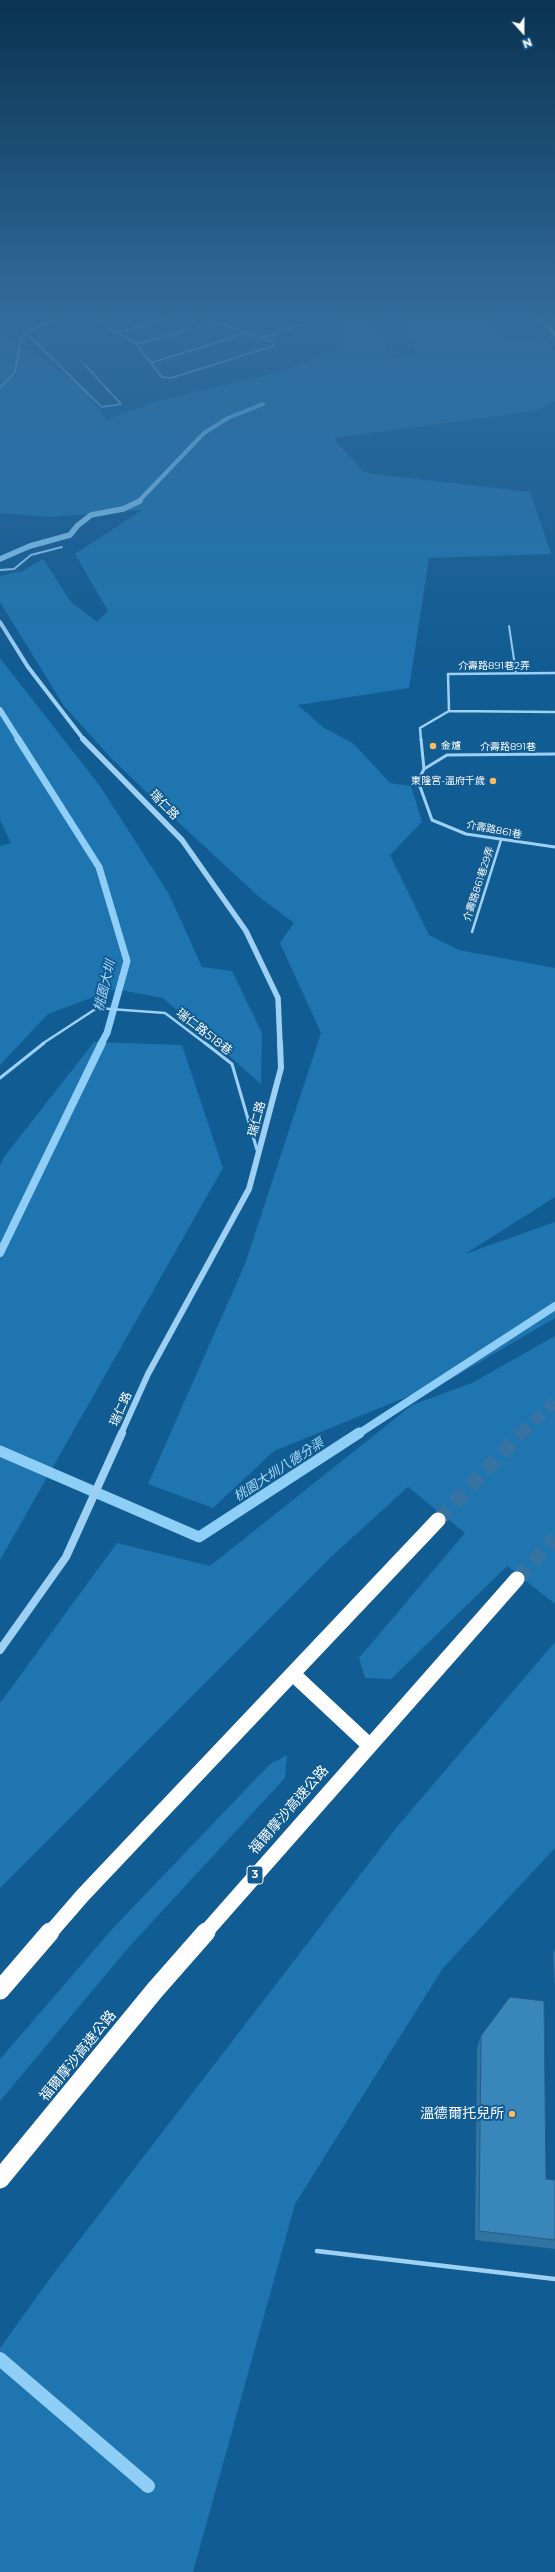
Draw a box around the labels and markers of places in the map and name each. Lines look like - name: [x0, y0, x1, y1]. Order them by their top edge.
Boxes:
- place label: 金爐: [441, 740, 461, 752]
- marker: 金爐: [428, 741, 438, 751]
- place label: 東隆宮-溫府千歲: [411, 775, 485, 787]
- marker: 東隆宮-溫府千歲: [488, 776, 498, 786]
- place label: 溫德爾托兒所: [420, 2106, 504, 2122]
- marker: 溫德爾托兒所: [507, 2109, 517, 2119]

